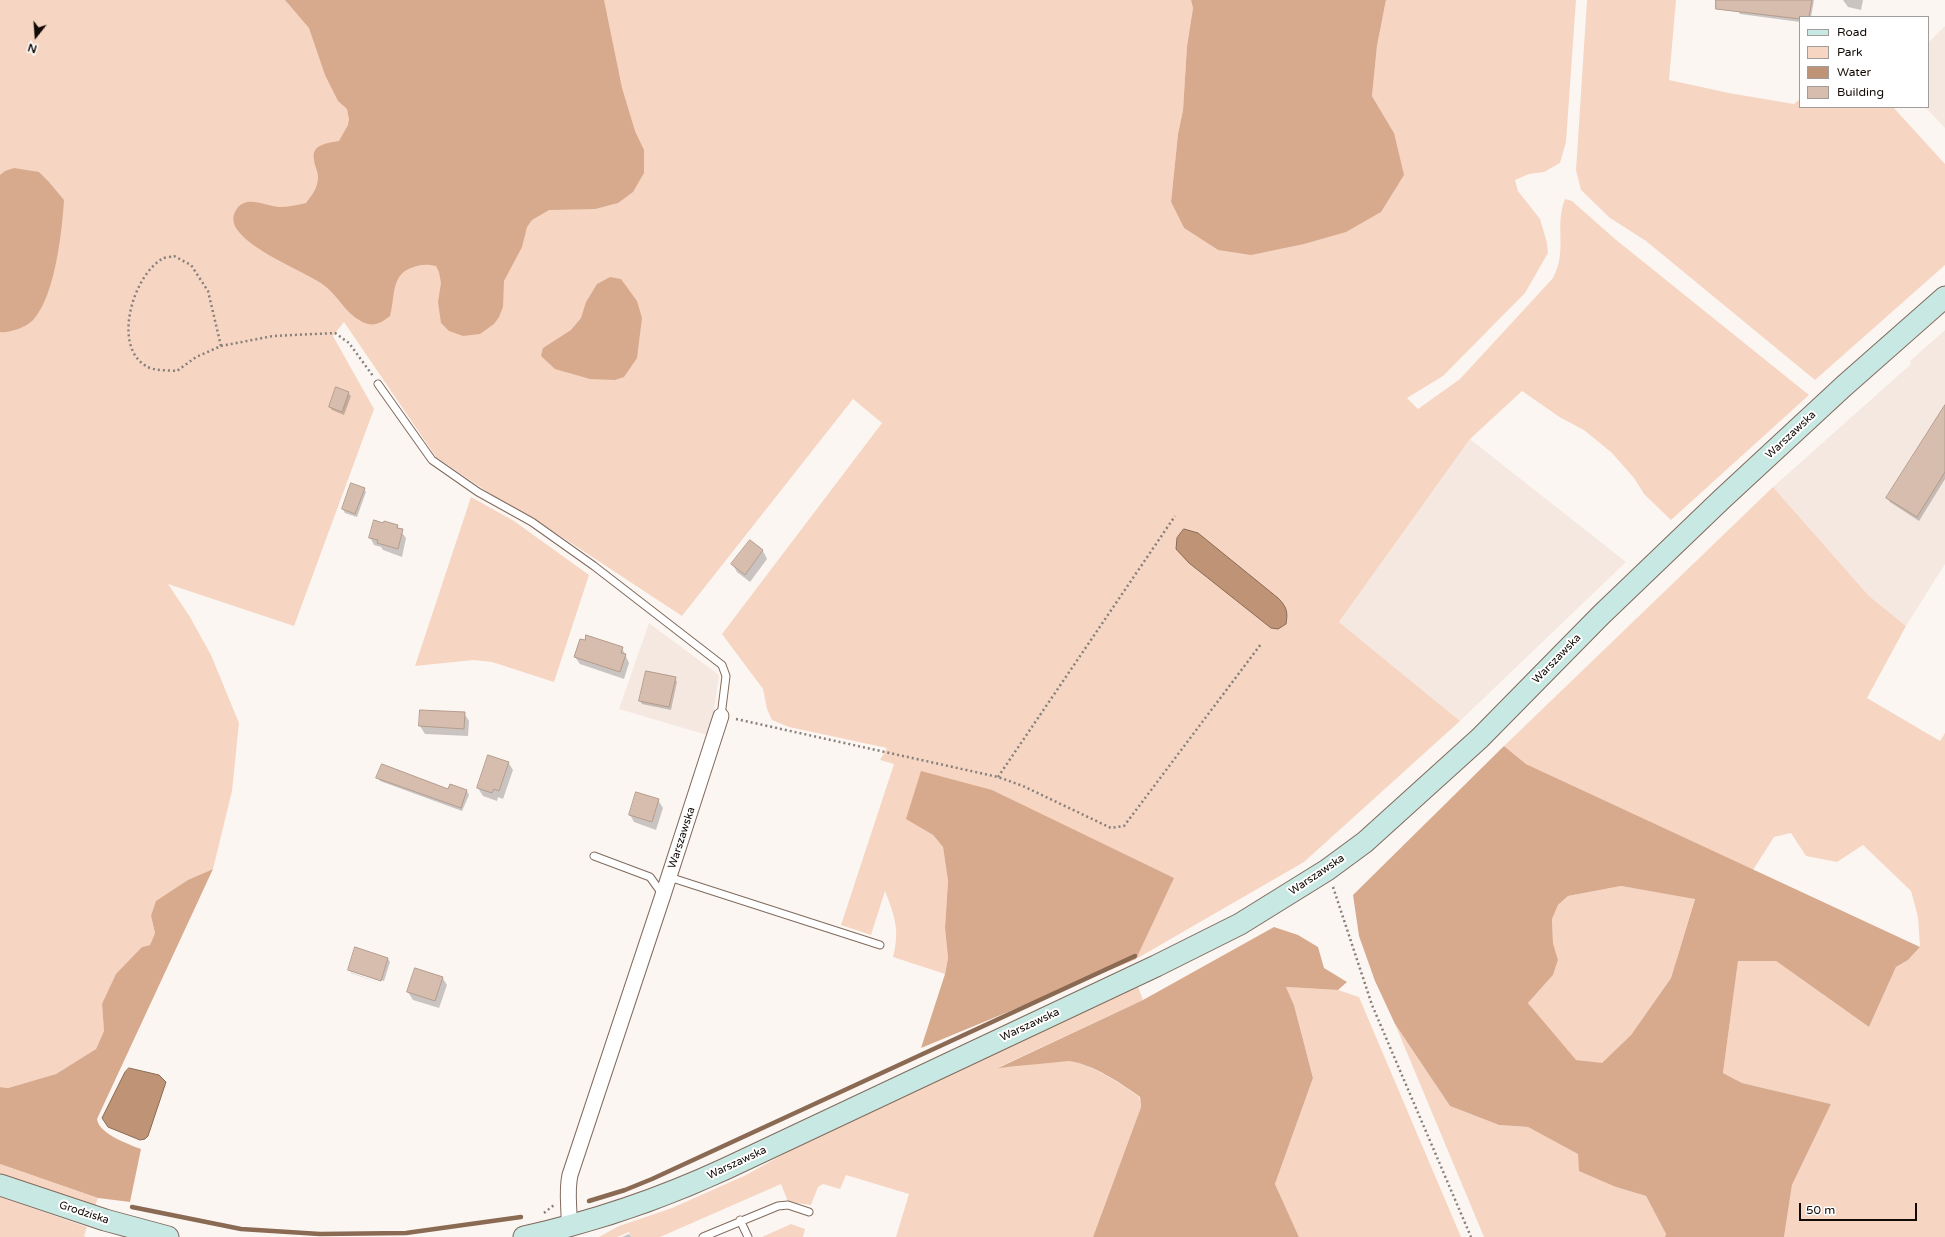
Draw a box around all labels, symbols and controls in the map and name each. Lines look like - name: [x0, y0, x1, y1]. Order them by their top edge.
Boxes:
- north arrow: [16, 16, 56, 56]
- legend: [1799, 16, 1929, 108]
- text: Road: [1837, 25, 1867, 39]
- text: N: [26, 40, 38, 55]
- text: Park: [1837, 45, 1863, 59]
- text: Water: [1837, 65, 1871, 79]
- text: Building: [1837, 85, 1884, 99]
- street label: Warszawska: [1763, 408, 1819, 462]
- street label: Warszawska: [1530, 631, 1584, 687]
- street label: Warszawska: [666, 806, 698, 870]
- street label: Warszawska: [1287, 852, 1347, 898]
- street label: Warszawska: [998, 1005, 1062, 1045]
- street label: Warszawska: [705, 1143, 769, 1183]
- scale bar: [1801, 1195, 1919, 1221]
- street label: Grodziska: [57, 1199, 111, 1227]
- text: 50 m: [1806, 1203, 1835, 1217]

